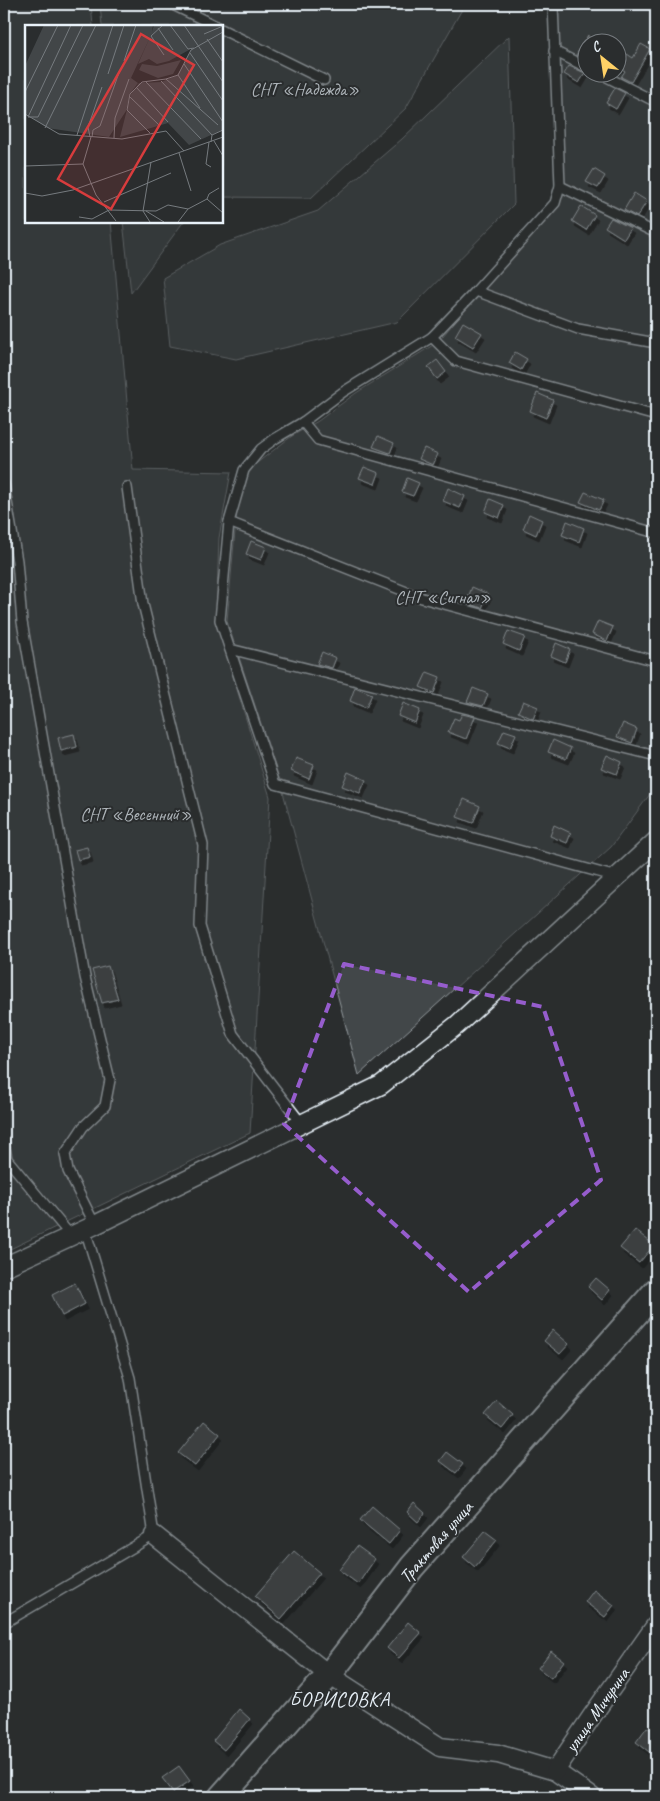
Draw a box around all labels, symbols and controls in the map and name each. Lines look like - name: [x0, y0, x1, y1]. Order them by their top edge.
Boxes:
- inset map: [25, 25, 222, 222]
- north arrow: [578, 32, 628, 82]
- text: С: [589, 37, 605, 56]
- park label: СНТ «Надежда»: [251, 78, 359, 100]
- park label: СНТ «Сигнал»: [395, 586, 491, 608]
- park label: СНТ «Весенний»: [80, 803, 192, 825]
- street label: Трактовая улица: [395, 1496, 478, 1587]
- street label: улица Мичурина: [559, 1663, 635, 1757]
- district label: БОРИСОВКА: [290, 1687, 390, 1712]

